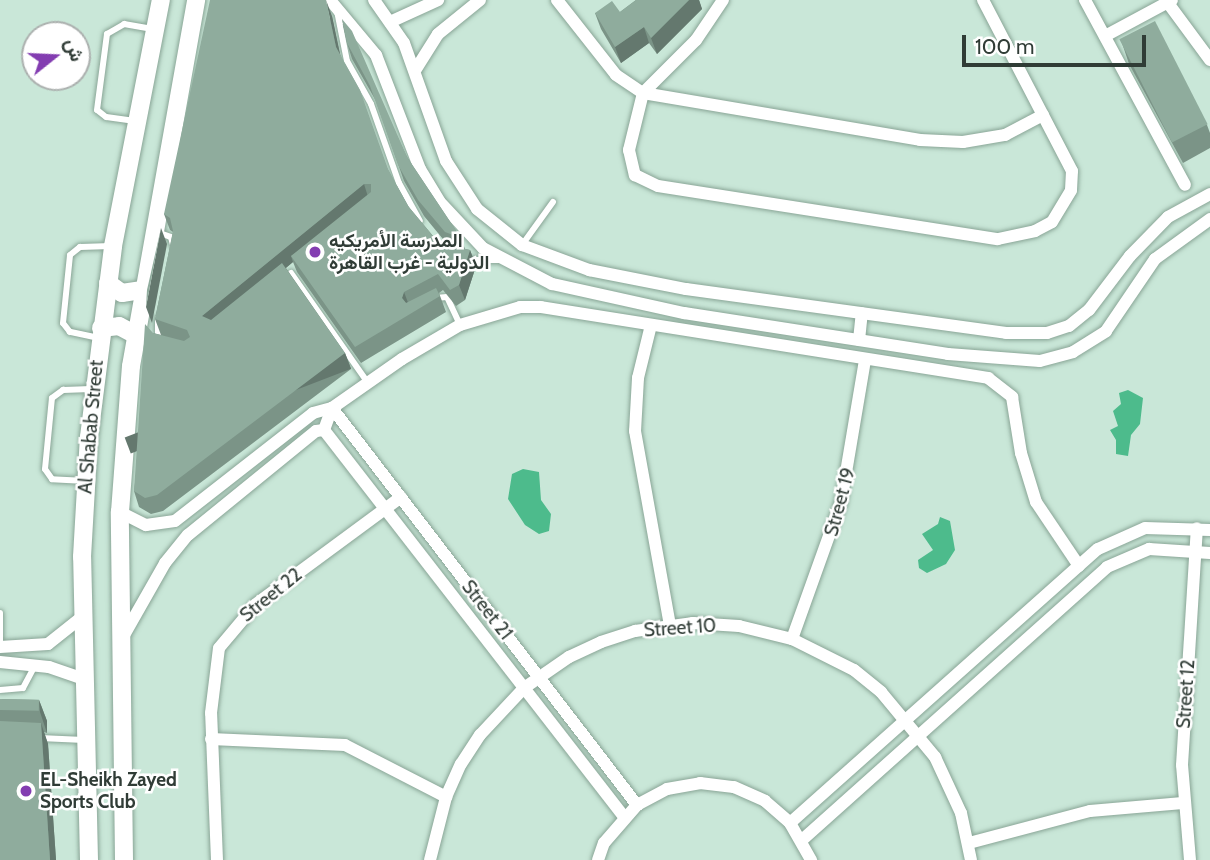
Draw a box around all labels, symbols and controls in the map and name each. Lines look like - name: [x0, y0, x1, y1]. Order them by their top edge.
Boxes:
- north arrow: [21, 21, 91, 91]
- scale bar: [965, 21, 1149, 65]
- text: 100 m: [975, 34, 1034, 59]
- text: ش: [60, 36, 89, 64]
- place label: المدرسة الأمريكيه الدولية - غرب القاهرة: [329, 230, 489, 274]
- marker: المدرسة الأمريكيه الدولية - غرب القاهرة: [307, 244, 323, 260]
- street label: Al Shabab Street: [74, 359, 108, 495]
- street label: Street 19: [820, 465, 860, 539]
- street label: Street 22: [235, 563, 307, 627]
- street label: Street 21: [457, 576, 517, 644]
- street label: Street 10: [643, 614, 717, 642]
- street label: Street 12: [1172, 659, 1200, 729]
- place label: EL-Sheikh Zayed Sports Club: [40, 769, 177, 813]
- marker: EL-Sheikh Zayed Sports Club: [18, 783, 34, 799]

